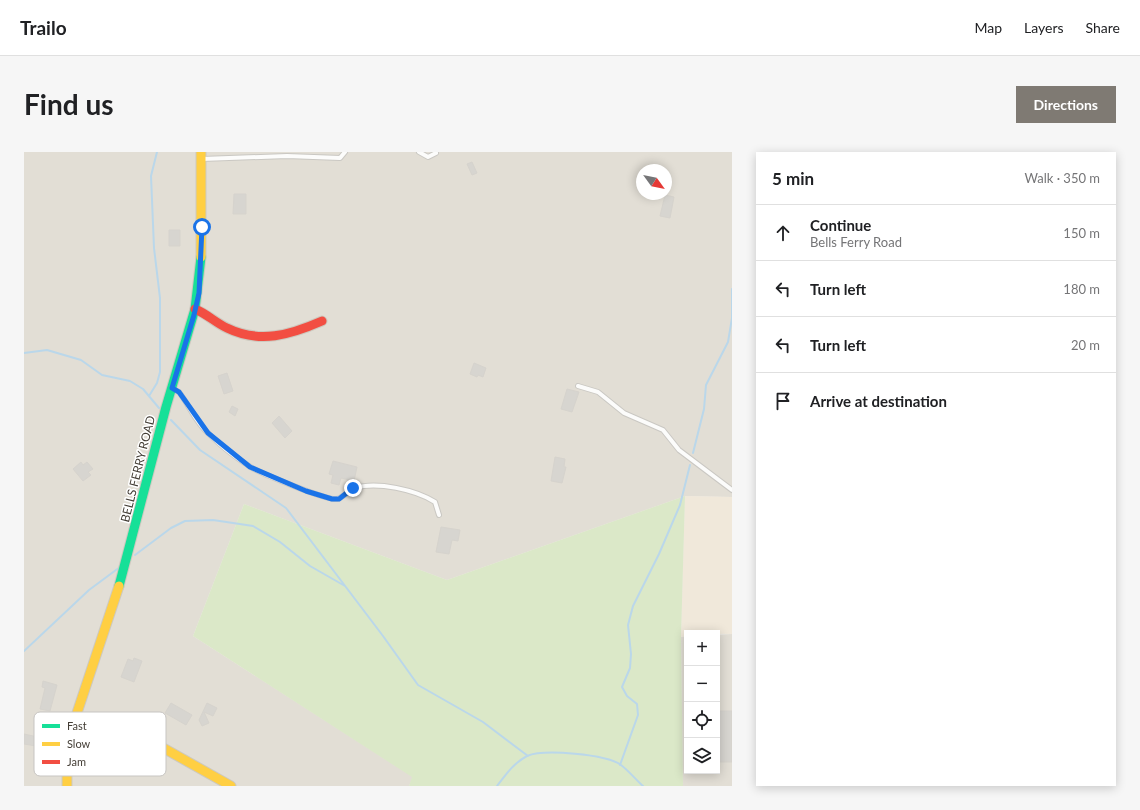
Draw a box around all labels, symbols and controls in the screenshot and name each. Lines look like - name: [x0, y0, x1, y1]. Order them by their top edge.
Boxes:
- text: Trailo: [20, 16, 67, 39]
- text: Map: [974, 19, 1002, 36]
- text: Layers: [1024, 19, 1064, 36]
- text: Share: [1086, 19, 1120, 36]
- button: Directions: [1016, 86, 1116, 123]
- text: Find us: [24, 87, 114, 121]
- north arrow: [636, 164, 672, 200]
- text: 5 min: [772, 168, 814, 189]
- text: Walk · 350 m: [1024, 170, 1100, 186]
- text: Continue: [810, 216, 871, 234]
- route start: [193, 218, 211, 236]
- icon: ahead: [772, 222, 794, 244]
- text: 150 m: [1063, 225, 1100, 241]
- text: Bells Ferry Road: [810, 234, 902, 250]
- icon: left: [772, 278, 794, 300]
- text: Turn left: [810, 280, 866, 298]
- text: 180 m: [1063, 281, 1100, 297]
- icon: left: [772, 334, 794, 356]
- text: Turn left: [810, 336, 866, 354]
- text: 20 m: [1071, 337, 1100, 353]
- icon: arrive: [772, 390, 794, 412]
- text: Arrive at destination: [810, 392, 947, 410]
- street label: BELLS FERRY ROAD: [117, 414, 158, 524]
- route end: [344, 479, 362, 497]
- map controls: [684, 630, 720, 774]
- button: +: [684, 630, 720, 666]
- button: −: [684, 666, 720, 702]
- button: locate: [684, 702, 720, 738]
- legend: [34, 712, 166, 776]
- text: Fast: [67, 719, 87, 732]
- text: Slow: [67, 737, 91, 750]
- button: layers: [684, 738, 720, 774]
- text: Jam: [67, 755, 86, 768]

